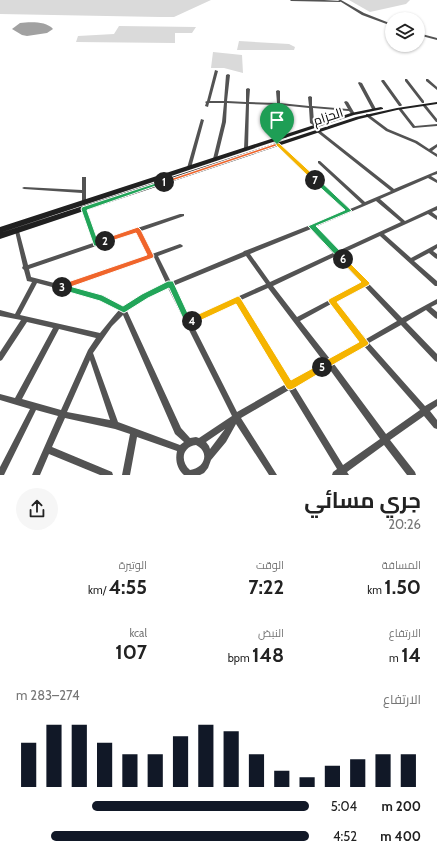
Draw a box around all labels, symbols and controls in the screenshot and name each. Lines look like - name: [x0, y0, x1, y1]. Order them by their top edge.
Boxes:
- map controls: [385, 12, 425, 52]
- button: layers: [385, 12, 425, 52]
- pin: [260, 103, 294, 144]
- street label: الحزام: [311, 104, 346, 130]
- icon: arrive: [266, 109, 288, 131]
- pin: 7: [305, 170, 325, 190]
- pin: 1: [154, 172, 174, 192]
- text: 7: [312, 173, 318, 187]
- text: 1: [162, 175, 166, 189]
- pin: 2: [95, 231, 115, 251]
- text: 2: [102, 234, 108, 248]
- pin: 6: [333, 249, 353, 269]
- text: 6: [340, 252, 346, 266]
- pin: 3: [52, 277, 72, 297]
- text: 3: [59, 280, 65, 294]
- pin: 4: [182, 311, 202, 331]
- text: 4: [189, 314, 195, 328]
- pin: 5: [312, 357, 332, 377]
- text: 5: [319, 360, 325, 374]
- text: جري مسائي: [304, 487, 421, 514]
- button: share: [16, 488, 58, 530]
- text: 20:26: [388, 516, 421, 532]
- text: الوتيرة: [119, 558, 147, 572]
- text: الوقت: [256, 558, 284, 572]
- text: المسافة: [382, 558, 421, 572]
- text: 4:55: [109, 575, 147, 599]
- text: 7:22: [248, 575, 284, 599]
- text: 1.50: [384, 575, 421, 599]
- text: /km: [88, 583, 109, 597]
- text: km: [367, 583, 384, 597]
- text: kcal: [129, 626, 147, 640]
- text: النبض: [258, 626, 284, 640]
- text: الارتفاع: [389, 626, 421, 640]
- text: 107: [115, 640, 147, 664]
- text: 148: [252, 643, 284, 667]
- text: 14: [401, 643, 421, 667]
- text: bpm: [228, 651, 252, 665]
- text: m: [389, 651, 401, 665]
- text: 274–283 m: [16, 687, 80, 703]
- text: الارتفاع: [383, 691, 421, 707]
- text: 5:04: [331, 798, 357, 814]
- text: 200 m: [382, 798, 421, 814]
- text: 4:52: [333, 828, 357, 844]
- text: 400 m: [380, 828, 421, 844]

